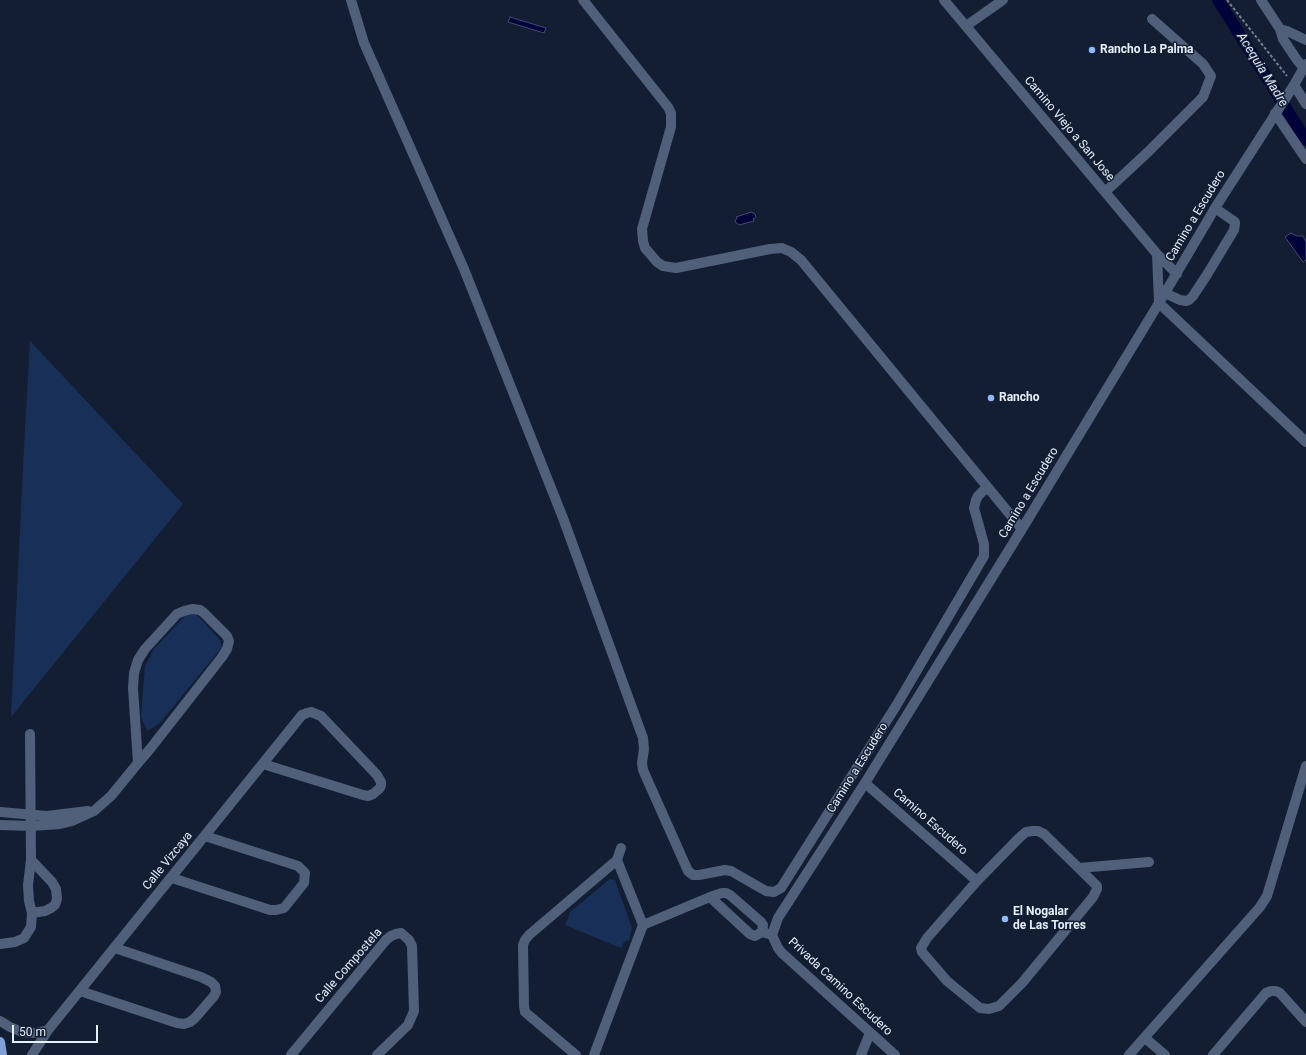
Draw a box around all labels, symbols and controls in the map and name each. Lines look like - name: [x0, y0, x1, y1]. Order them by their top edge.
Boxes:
- water label: Acequia Madre: [1233, 30, 1291, 110]
- place label: Rancho La Palma: [1100, 43, 1194, 57]
- marker: Rancho La Palma: [1087, 45, 1097, 55]
- street label: Camino Viejo a San Jose: [1021, 74, 1117, 184]
- street label: Camino a Escudero: [1163, 168, 1229, 264]
- place label: Rancho: [999, 391, 1040, 405]
- marker: Rancho: [986, 393, 996, 403]
- street label: Camino a Escudero: [996, 445, 1062, 541]
- street label: Camino a Escudero: [824, 720, 892, 816]
- street label: Camino Escudero: [890, 786, 970, 858]
- street label: Calle Vizcaya: [140, 829, 196, 893]
- place label: El Nogalar de Las Torres: [1013, 905, 1086, 933]
- marker: El Nogalar de Las Torres: [1000, 914, 1010, 924]
- street label: Calle Compostela: [313, 926, 385, 1006]
- street label: Privada Camino Escudero: [785, 935, 895, 1039]
- scale bar: [14, 1017, 100, 1043]
- text: 50 m: [19, 1025, 46, 1039]

